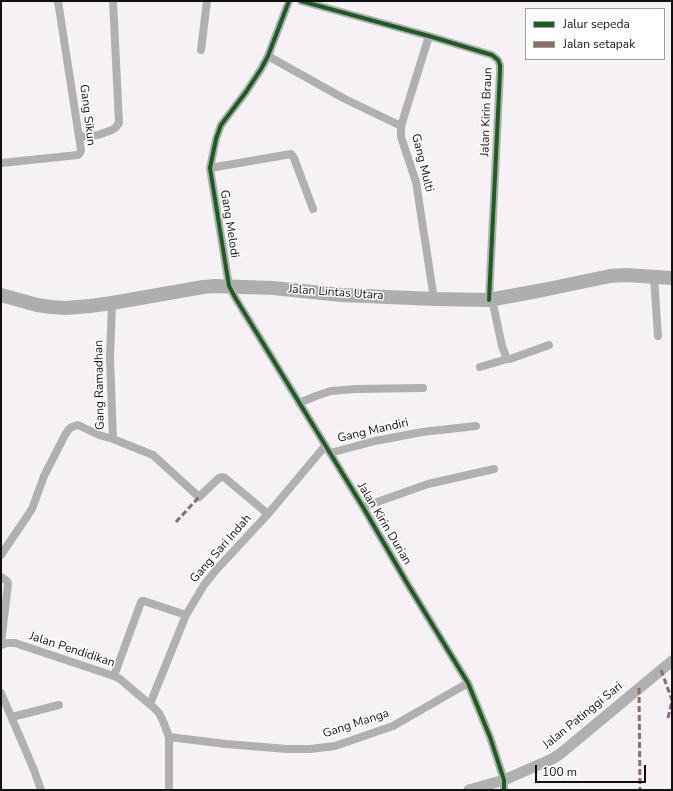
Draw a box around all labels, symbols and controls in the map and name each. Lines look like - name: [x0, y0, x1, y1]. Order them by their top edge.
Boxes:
- legend: [525, 8, 665, 60]
- text: Jalur sepeda: [563, 16, 630, 32]
- text: Jalan setapak: [563, 36, 635, 52]
- street label: Jalan Kirin Braun: [478, 67, 496, 157]
- street label: Gang Sikun: [76, 83, 98, 147]
- street label: Gang Multi: [408, 132, 436, 194]
- street label: Gang Melodi: [217, 189, 241, 259]
- street label: Jalan Lintas Utara: [288, 282, 384, 304]
- street label: Gang Ramadhan: [92, 340, 108, 430]
- street label: Gang Mandiri: [336, 416, 410, 446]
- street label: Jalan Kirin Durian: [354, 480, 414, 568]
- street label: Gang Sari Indah: [187, 512, 255, 586]
- street label: Jalan Pendidikan: [27, 629, 117, 671]
- street label: Jalan Patinggi Sari: [540, 679, 626, 753]
- street label: Gang Manga: [321, 707, 391, 741]
- scale bar: [537, 757, 648, 783]
- text: 100 m: [542, 764, 577, 780]

